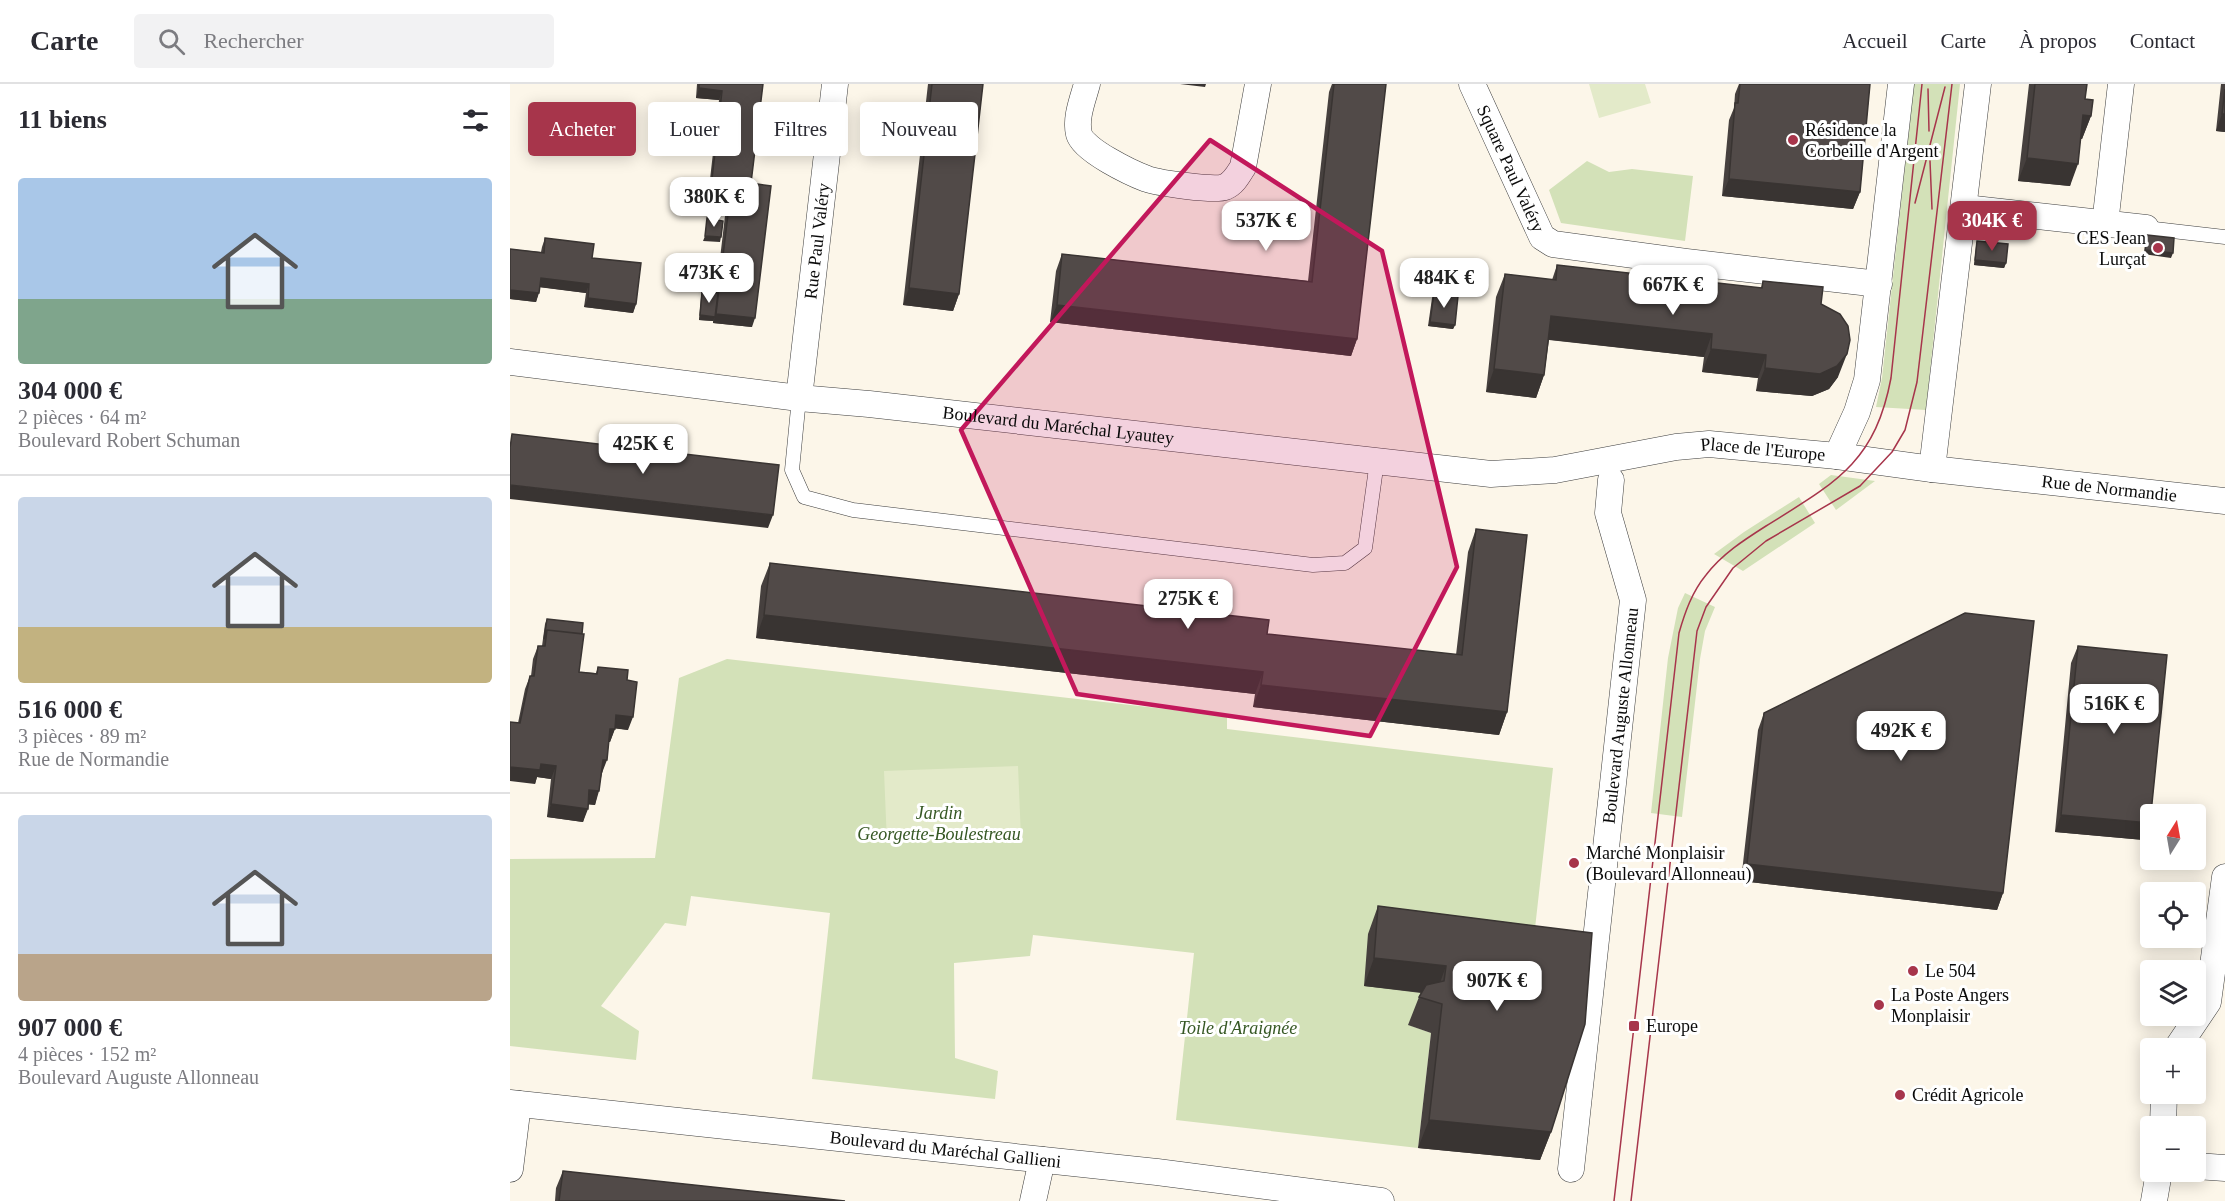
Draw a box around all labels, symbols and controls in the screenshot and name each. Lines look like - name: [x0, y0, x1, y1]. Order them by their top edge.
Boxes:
- search box: [134, 14, 554, 68]
- text: Carte: [30, 25, 98, 56]
- icon: search: [155, 25, 188, 58]
- text: Rechercher: [203, 28, 304, 53]
- text: Accueil: [1842, 29, 1908, 53]
- text: Carte: [1941, 29, 1986, 53]
- text: À propos: [2019, 29, 2097, 53]
- text: Contact: [2130, 29, 2195, 53]
- chip: Acheter: [528, 102, 636, 156]
- chip: Louer: [648, 102, 741, 156]
- chip: Filtres: [753, 102, 848, 156]
- chip: Nouveau: [860, 102, 978, 156]
- street label: Square Paul Valéry: [1473, 102, 1548, 235]
- icon: filters: [459, 104, 492, 137]
- text: 11 biens: [18, 105, 107, 134]
- place label: Résidence la Corbeille d'Argent: [1805, 120, 1938, 161]
- marker: Résidence la Corbeille d'Argent: [1786, 133, 1800, 147]
- pin: 380K €: [665, 177, 763, 228]
- street label: Rue Paul Valéry: [800, 182, 834, 300]
- text: 380K €: [684, 185, 744, 207]
- pin: 537K €: [1217, 201, 1315, 252]
- pin: 304K €: [1943, 201, 2041, 252]
- text: 537K €: [1236, 209, 1296, 231]
- text: 304K €: [1962, 209, 2022, 231]
- icon: home: [201, 217, 309, 325]
- place label: CES Jean Lurçat: [2077, 228, 2146, 269]
- marker: CES Jean Lurçat: [2151, 241, 2165, 255]
- pin: 473K €: [660, 253, 758, 304]
- pin: 484K €: [1395, 258, 1493, 309]
- text: 473K €: [679, 261, 739, 283]
- pin: 667K €: [1624, 265, 1722, 316]
- text: 484K €: [1414, 266, 1474, 288]
- text: 667K €: [1643, 273, 1703, 295]
- text: 304 000 €: [18, 376, 122, 405]
- street label: Boulevard du Maréchal Lyautey: [942, 402, 1175, 448]
- text: 2 pièces · 64 m²: [18, 406, 146, 428]
- pin: 425K €: [594, 424, 692, 475]
- text: Boulevard Robert Schuman: [18, 429, 240, 451]
- text: 425K €: [613, 432, 673, 454]
- street label: Place de l'Europe: [1700, 434, 1826, 465]
- street label: Rue de Normandie: [2041, 471, 2178, 506]
- icon: home: [201, 536, 309, 644]
- pin: 275K €: [1139, 579, 1237, 630]
- text: 275K €: [1158, 587, 1218, 609]
- street label: Boulevard Auguste Allonneau: [1599, 607, 1642, 825]
- pin: 516K €: [2065, 684, 2163, 735]
- text: 516K €: [2084, 692, 2144, 714]
- text: 516 000 €: [18, 695, 122, 724]
- pin: 492K €: [1852, 711, 1950, 762]
- text: 492K €: [1871, 719, 1931, 741]
- text: 3 pièces · 89 m²: [18, 725, 146, 747]
- text: Rue de Normandie: [18, 748, 169, 770]
- park label: Jardin Georgette-Boulestreau: [857, 803, 1021, 844]
- north arrow: [2140, 804, 2206, 870]
- map controls: [2140, 804, 2206, 1182]
- place label: Marché Monplaisir (Boulevard Allonneau): [1586, 843, 1751, 885]
- icon: home: [201, 854, 309, 962]
- marker: Marché Monplaisir (Boulevard Allonneau): [1567, 856, 1581, 870]
- button: locate: [2140, 882, 2206, 948]
- button: layers: [2140, 960, 2206, 1026]
- pin: 907K €: [1448, 961, 1546, 1012]
- place label: Le 504: [1925, 961, 1975, 981]
- marker: Le 504: [1906, 964, 1920, 978]
- text: 907K €: [1467, 969, 1527, 991]
- place label: La Poste Angers Monplaisir: [1891, 985, 2009, 1026]
- marker: La Poste Angers Monplaisir: [1872, 998, 1886, 1012]
- text: 907 000 €: [18, 1013, 122, 1042]
- place label: Europe: [1646, 1016, 1698, 1036]
- park label: Toile d'Araignée: [1179, 1018, 1297, 1038]
- marker: Europe: [1627, 1019, 1641, 1033]
- button: +: [2140, 1038, 2206, 1104]
- text: 4 pièces · 152 m²: [18, 1043, 156, 1065]
- text: Boulevard Auguste Allonneau: [18, 1066, 259, 1088]
- place label: Crédit Agricole: [1912, 1085, 2023, 1105]
- marker: Crédit Agricole: [1893, 1088, 1907, 1102]
- button: −: [2140, 1116, 2206, 1182]
- street label: Boulevard du Maréchal Gallieni: [829, 1127, 1062, 1172]

